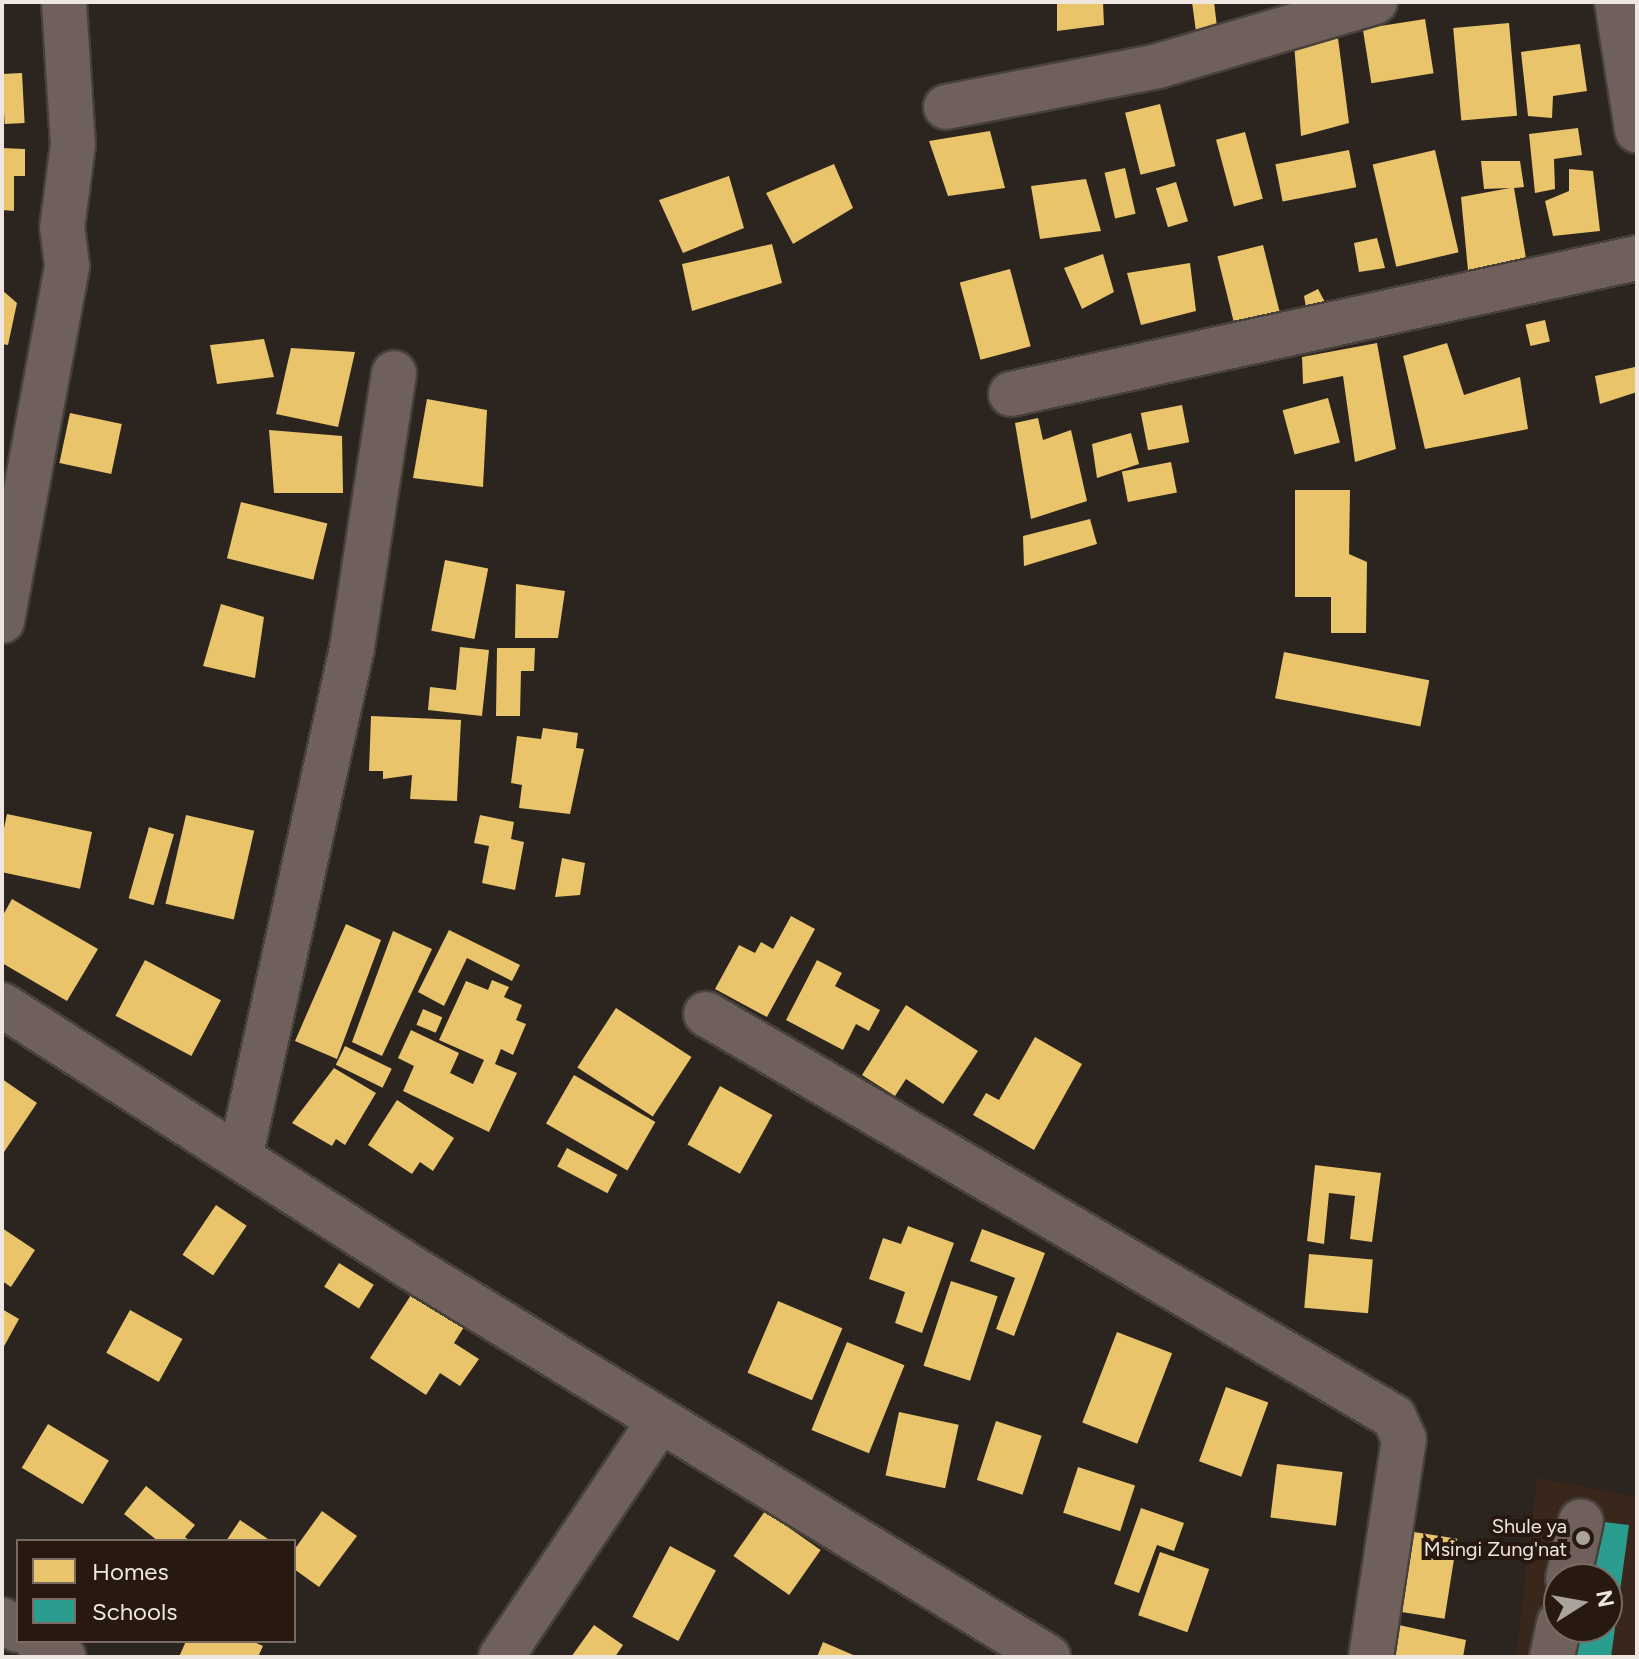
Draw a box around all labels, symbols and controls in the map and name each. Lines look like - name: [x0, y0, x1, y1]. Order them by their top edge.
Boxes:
- place label: Shule ya Msingi Zung'nat: [1424, 1514, 1567, 1561]
- marker: Shule ya Msingi Zung'nat: [1574, 1529, 1592, 1547]
- legend: [16, 1539, 296, 1643]
- text: Homes: [92, 1557, 169, 1586]
- north arrow: [1543, 1563, 1623, 1643]
- text: N: [1590, 1588, 1620, 1610]
- text: Schools: [92, 1597, 177, 1626]

